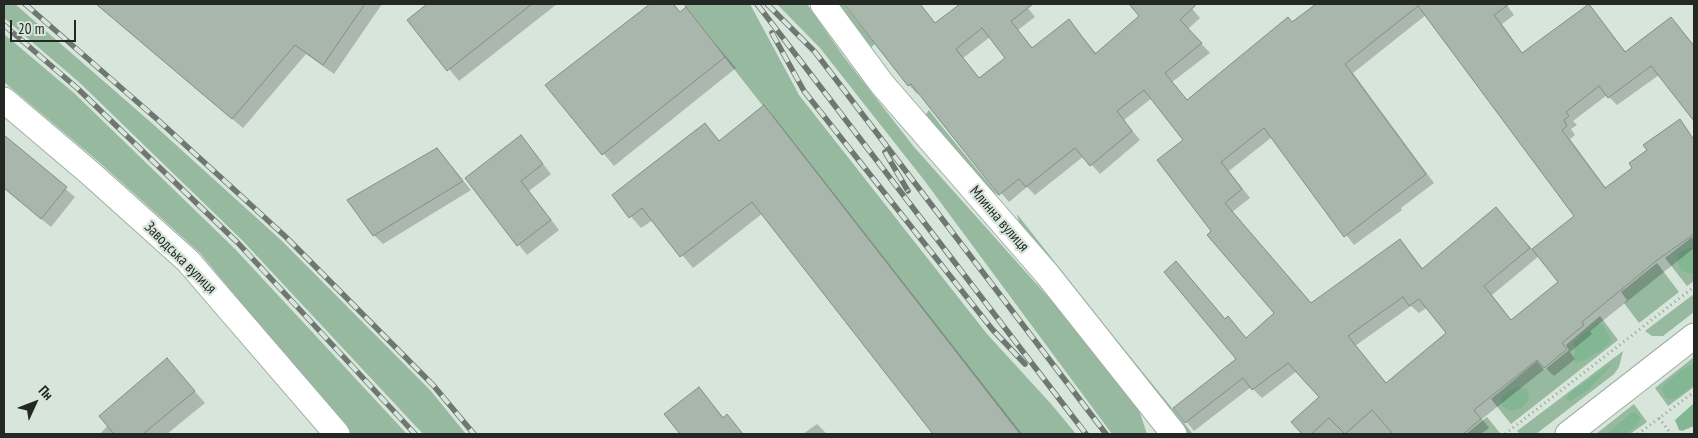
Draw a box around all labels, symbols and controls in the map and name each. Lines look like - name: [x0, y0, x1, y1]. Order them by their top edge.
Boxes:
- scale bar: [12, 10, 79, 42]
- text: 20 m: [18, 19, 44, 38]
- street label: Млинна вулиця: [966, 183, 1032, 255]
- street label: Заводська вулиця: [140, 218, 220, 298]
- north arrow: [10, 378, 60, 428]
- text: Пн: [35, 382, 57, 404]

